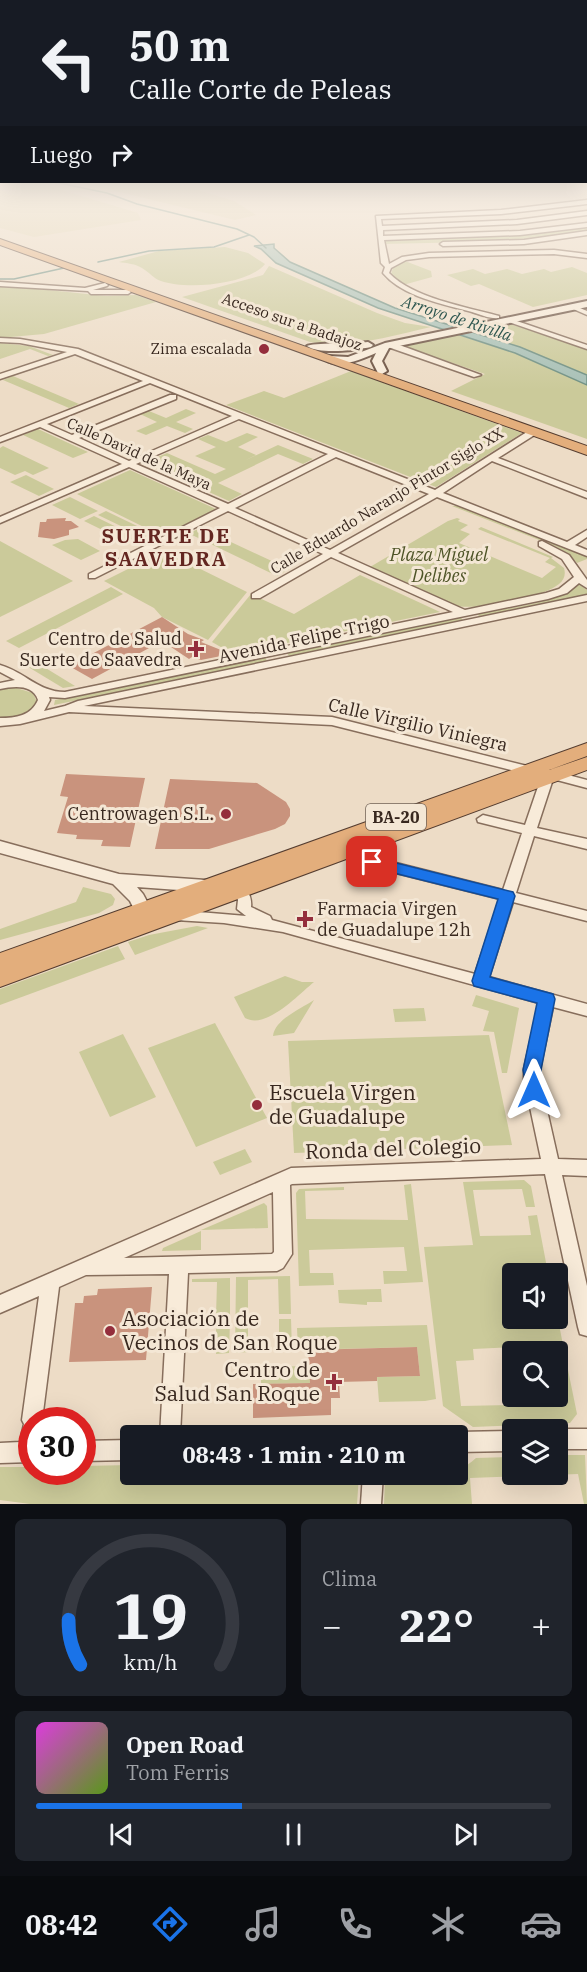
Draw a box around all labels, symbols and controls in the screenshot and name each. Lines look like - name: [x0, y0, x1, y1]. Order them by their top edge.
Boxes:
- text: 50 m: [129, 18, 230, 73]
- icon: left: [30, 24, 108, 102]
- text: Calle Corte de Peleas: [129, 71, 392, 106]
- icon: right: [105, 138, 138, 171]
- text: Luego: [30, 140, 93, 169]
- street label: Acceso sur a Badajoz: [220, 289, 365, 354]
- water label: Arroyo de Rivilla: [399, 291, 515, 345]
- place label: Zima escalada: [151, 339, 252, 358]
- marker: Zima escalada: [257, 342, 271, 356]
- street label: Calle David de la Maya: [64, 413, 214, 494]
- street label: Calle Eduardo Naranjo Pintor Siglo XX: [267, 423, 507, 578]
- district label: SUERTE DE SAAVEDRA: [101, 522, 231, 572]
- park label: Plaza Miguel Delibes: [389, 543, 489, 587]
- street label: Avenida Felipe Trigo: [216, 609, 392, 668]
- place label: Centro de Salud Suerte de Saavedra: [20, 627, 182, 671]
- marker: Centro de Salud Suerte de Saavedra: [187, 640, 205, 658]
- street label: Calle Virgilio Viniegra: [326, 693, 510, 756]
- place label: Centrowagen S.L.: [67, 802, 214, 825]
- road number: BA-20: [366, 804, 426, 830]
- marker: Centrowagen S.L.: [219, 807, 233, 821]
- pin: [346, 836, 397, 887]
- icon: arrive: [355, 845, 388, 878]
- place label: Farmacia Virgen de Guadalupe 12h: [317, 897, 471, 941]
- marker: Farmacia Virgen de Guadalupe 12h: [298, 912, 312, 926]
- position arrow: [502, 1058, 566, 1122]
- place label: Escuela Virgen de Guadalupe: [269, 1078, 416, 1130]
- marker: Escuela Virgen de Guadalupe: [250, 1098, 264, 1112]
- street label: Ronda del Colegio: [304, 1131, 481, 1165]
- map controls: [502, 1263, 568, 1485]
- button: sound: [502, 1263, 568, 1329]
- place label: Asociación de Vecinos de San Roque: [122, 1304, 338, 1356]
- marker: Asociación de Vecinos de San Roque: [103, 1324, 117, 1338]
- button: search: [502, 1341, 568, 1407]
- place label: Centro de Salud San Roque: [154, 1355, 320, 1407]
- marker: Centro de Salud San Roque: [325, 1373, 343, 1391]
- speed limit sign: 30: [18, 1407, 96, 1485]
- button: layers: [502, 1419, 568, 1485]
- text: 08:43 · 1 min · 210 m: [182, 1440, 406, 1469]
- text: Clima: [322, 1565, 377, 1592]
- text: 19: [113, 1575, 188, 1656]
- text: 22°: [399, 1596, 474, 1654]
- text: −: [322, 1604, 342, 1647]
- text: +: [531, 1604, 551, 1647]
- text: km/h: [123, 1648, 178, 1676]
- text: Open Road: [126, 1730, 244, 1759]
- text: Tom Ferris: [126, 1759, 229, 1786]
- icon: previous: [105, 1818, 138, 1851]
- icon: pause: [277, 1818, 310, 1851]
- icon: next: [449, 1818, 482, 1851]
- icon: directions: [149, 1903, 191, 1945]
- icon: music: [242, 1903, 284, 1945]
- icon: phone: [334, 1903, 376, 1945]
- icon: climate: [427, 1903, 469, 1945]
- icon: car: [520, 1903, 562, 1945]
- text: 08:42: [25, 1907, 98, 1942]

